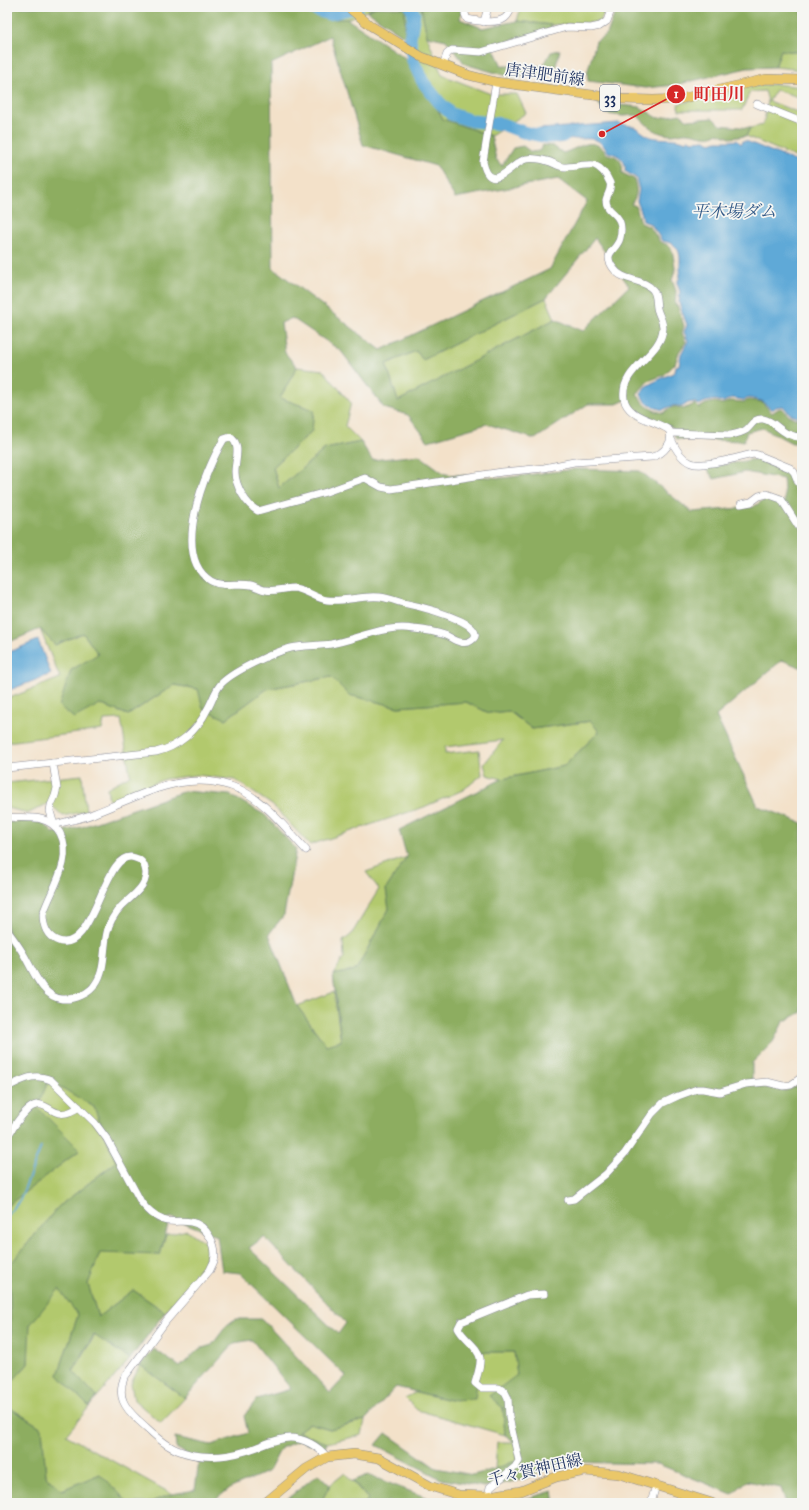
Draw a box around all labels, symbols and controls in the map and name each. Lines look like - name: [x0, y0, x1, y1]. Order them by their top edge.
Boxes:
- street label: 唐津肥前線: [504, 60, 586, 89]
- callout: 町田川: [666, 79, 753, 108]
- text: 町田川: [694, 84, 745, 105]
- road number: 33: [600, 85, 620, 111]
- text: 1: [674, 87, 679, 101]
- water label: 平木場ダム: [692, 201, 777, 222]
- street label: 千々賀神田線: [486, 1449, 584, 1490]

